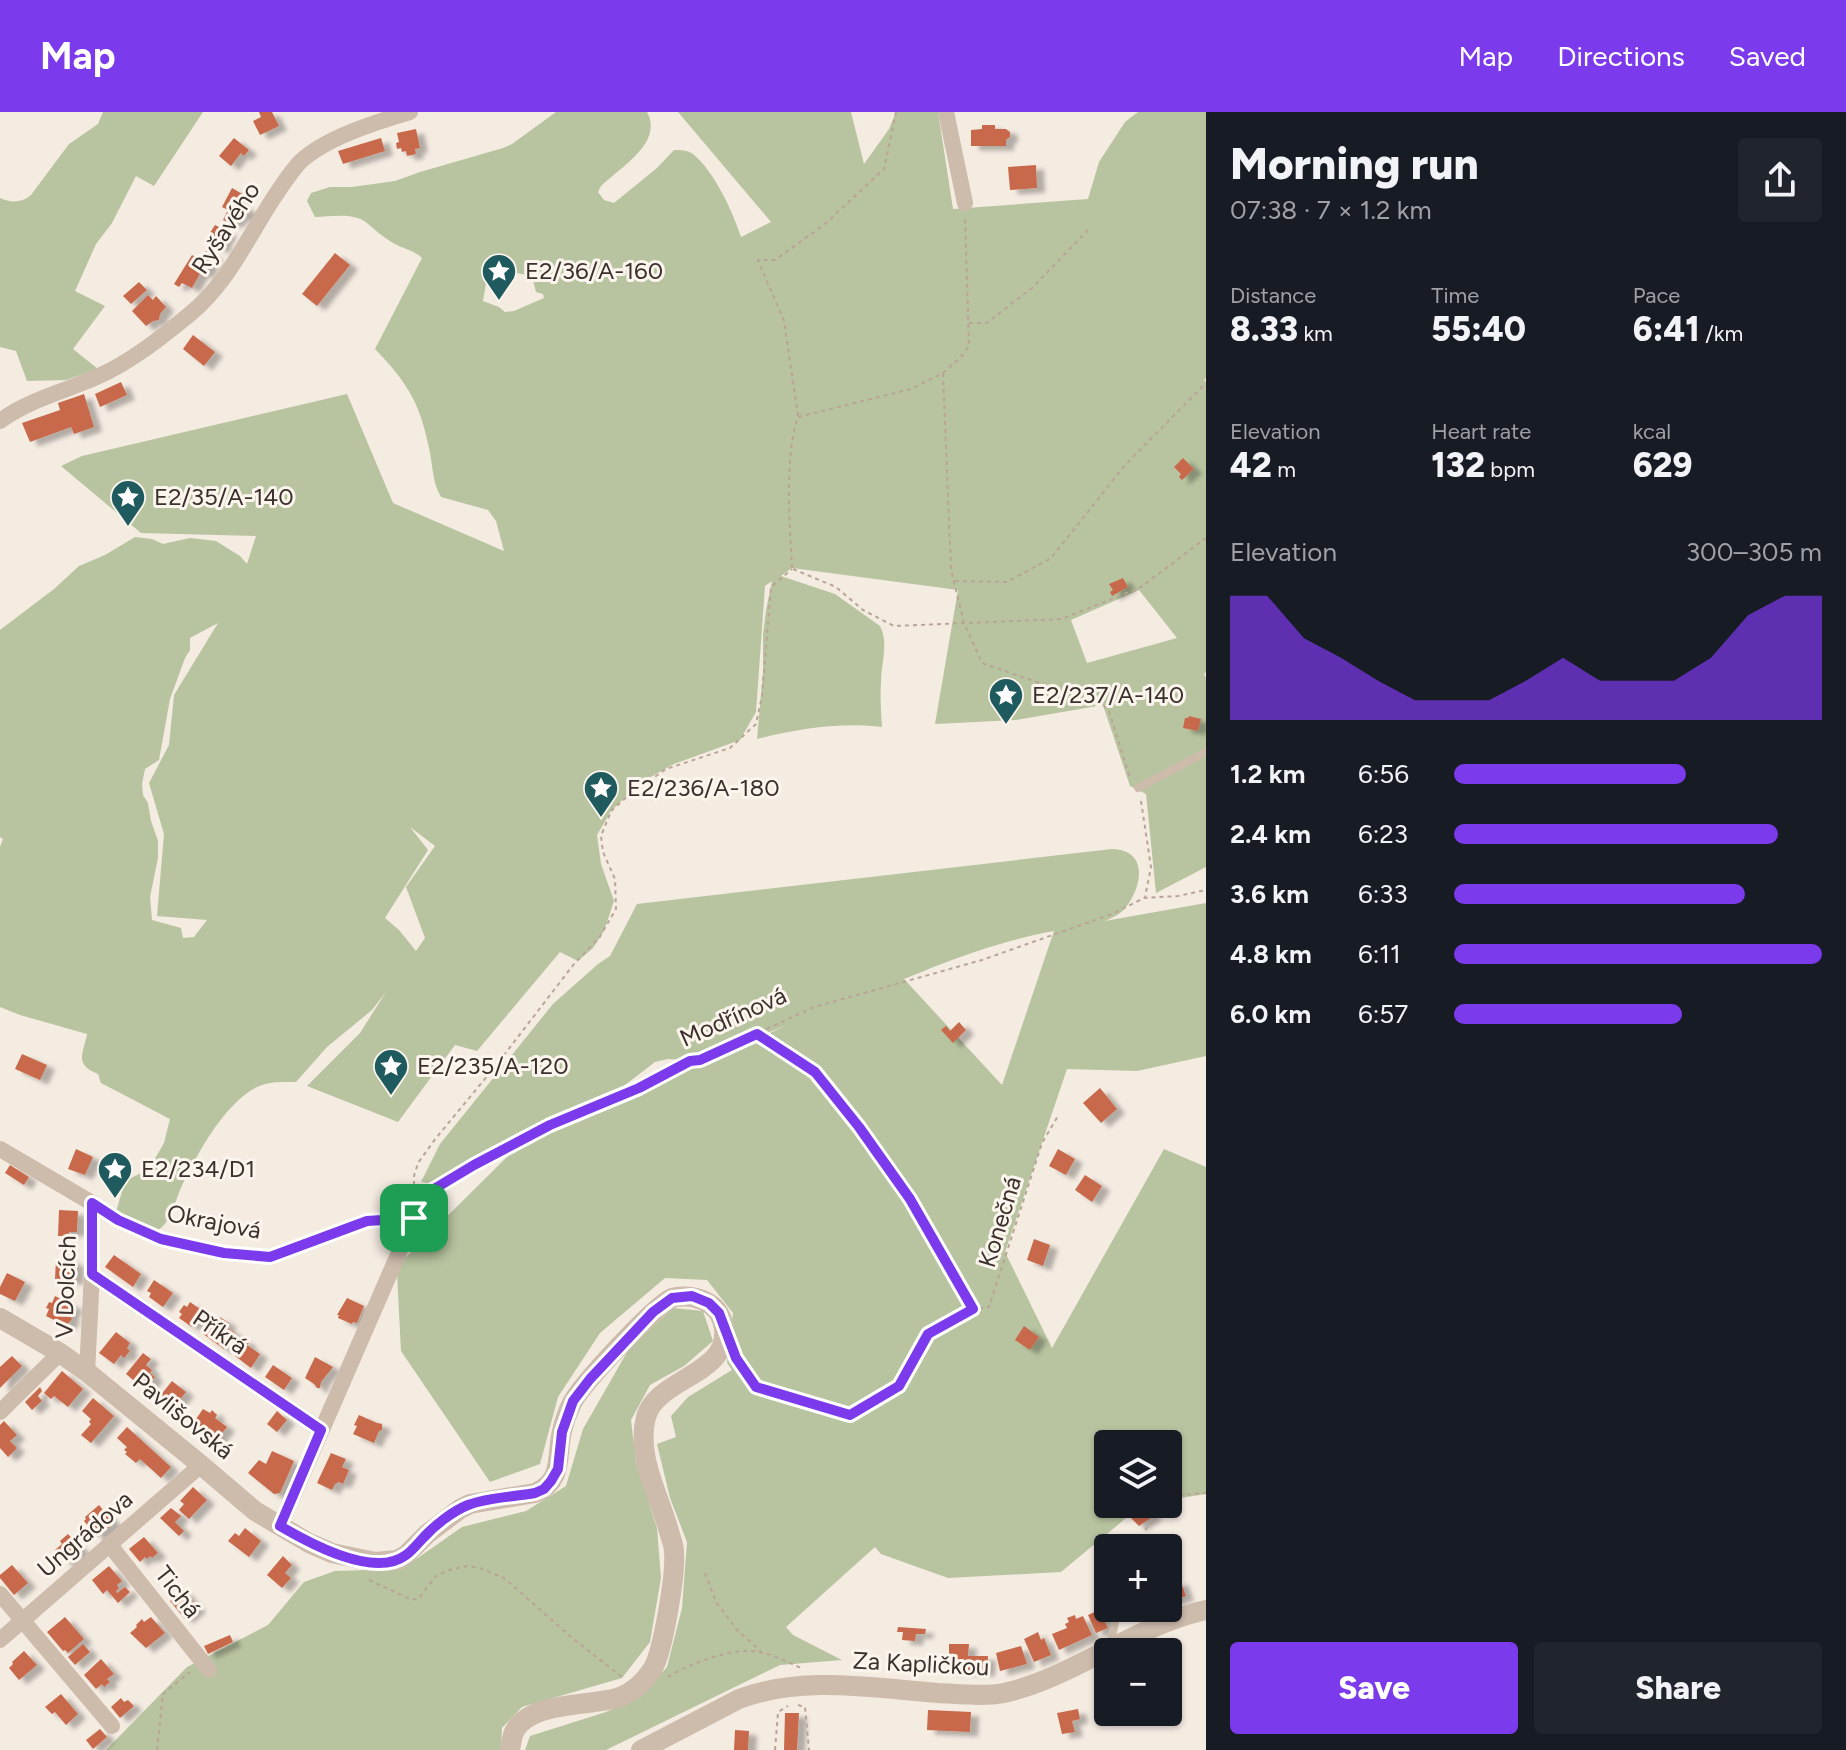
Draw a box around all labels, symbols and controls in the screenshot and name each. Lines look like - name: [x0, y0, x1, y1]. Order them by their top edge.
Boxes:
- text: Map: [40, 33, 116, 79]
- text: Map: [1459, 39, 1513, 73]
- text: Directions: [1557, 39, 1685, 73]
- text: Saved: [1729, 39, 1806, 73]
- text: Morning run: [1230, 137, 1479, 190]
- button: share: [1738, 138, 1822, 222]
- street label: Ryšavého: [185, 176, 266, 279]
- text: 07:38 · 7 × 1.2 km: [1230, 194, 1432, 226]
- place icon: E2/36/A-160: [480, 252, 518, 302]
- place label: E2/36/A-160: [525, 256, 663, 285]
- text: Distance: [1230, 282, 1316, 309]
- text: Time: [1431, 282, 1479, 309]
- text: Pace: [1633, 282, 1680, 309]
- text: 8.33: [1230, 309, 1298, 350]
- text: 55:40: [1431, 309, 1526, 350]
- text: 6:41: [1633, 309, 1700, 350]
- text: km: [1298, 320, 1333, 347]
- text: /km: [1700, 320, 1743, 347]
- text: Elevation: [1230, 418, 1320, 445]
- text: Heart rate: [1431, 418, 1531, 445]
- text: kcal: [1633, 418, 1671, 445]
- text: 42: [1230, 445, 1272, 486]
- text: 132: [1431, 445, 1485, 486]
- text: 629: [1633, 445, 1693, 486]
- text: m: [1272, 456, 1296, 483]
- text: bpm: [1485, 456, 1535, 483]
- place icon: E2/35/A-140: [109, 478, 147, 528]
- place label: E2/35/A-140: [154, 482, 294, 511]
- text: Elevation: [1230, 536, 1337, 568]
- text: 300–305 m: [1686, 536, 1822, 568]
- place icon: E2/237/A-140: [987, 676, 1025, 726]
- place label: E2/237/A-140: [1032, 680, 1184, 709]
- text: 1.2 km: [1230, 758, 1305, 790]
- text: 6:56: [1358, 758, 1409, 790]
- place icon: E2/236/A-180: [582, 769, 620, 819]
- place label: E2/236/A-180: [627, 773, 780, 802]
- text: 2.4 km: [1230, 818, 1311, 850]
- text: 6:23: [1358, 818, 1408, 850]
- text: 3.6 km: [1230, 878, 1309, 910]
- text: 6:33: [1358, 878, 1408, 910]
- text: 4.8 km: [1230, 938, 1312, 970]
- text: 6:11: [1358, 938, 1401, 970]
- street label: Modřínová: [675, 980, 790, 1053]
- text: 6.0 km: [1230, 998, 1311, 1030]
- text: 6:57: [1358, 998, 1408, 1030]
- place icon: E2/235/A-120: [372, 1047, 410, 1097]
- place label: E2/235/A-120: [417, 1051, 569, 1080]
- place icon: E2/234/D1: [96, 1150, 134, 1200]
- place label: E2/234/D1: [141, 1154, 255, 1183]
- street label: Konečná: [972, 1173, 1027, 1271]
- pin: [380, 1184, 448, 1252]
- icon: arrive: [392, 1196, 436, 1240]
- street label: Okrajová: [165, 1198, 264, 1245]
- street label: V Dolcích: [49, 1235, 82, 1339]
- street label: Příkrá: [188, 1303, 253, 1360]
- street label: Pavlišovská: [127, 1366, 240, 1465]
- map controls: [1094, 1430, 1182, 1726]
- button: layers: [1094, 1430, 1182, 1518]
- street label: Ungrádova: [31, 1484, 138, 1583]
- button: +: [1094, 1534, 1182, 1622]
- street label: Tichá: [149, 1560, 207, 1623]
- button: −: [1094, 1638, 1182, 1726]
- button: Save: [1230, 1642, 1518, 1734]
- button: Share: [1534, 1642, 1822, 1734]
- street label: Za Kapličkou: [852, 1645, 990, 1682]

